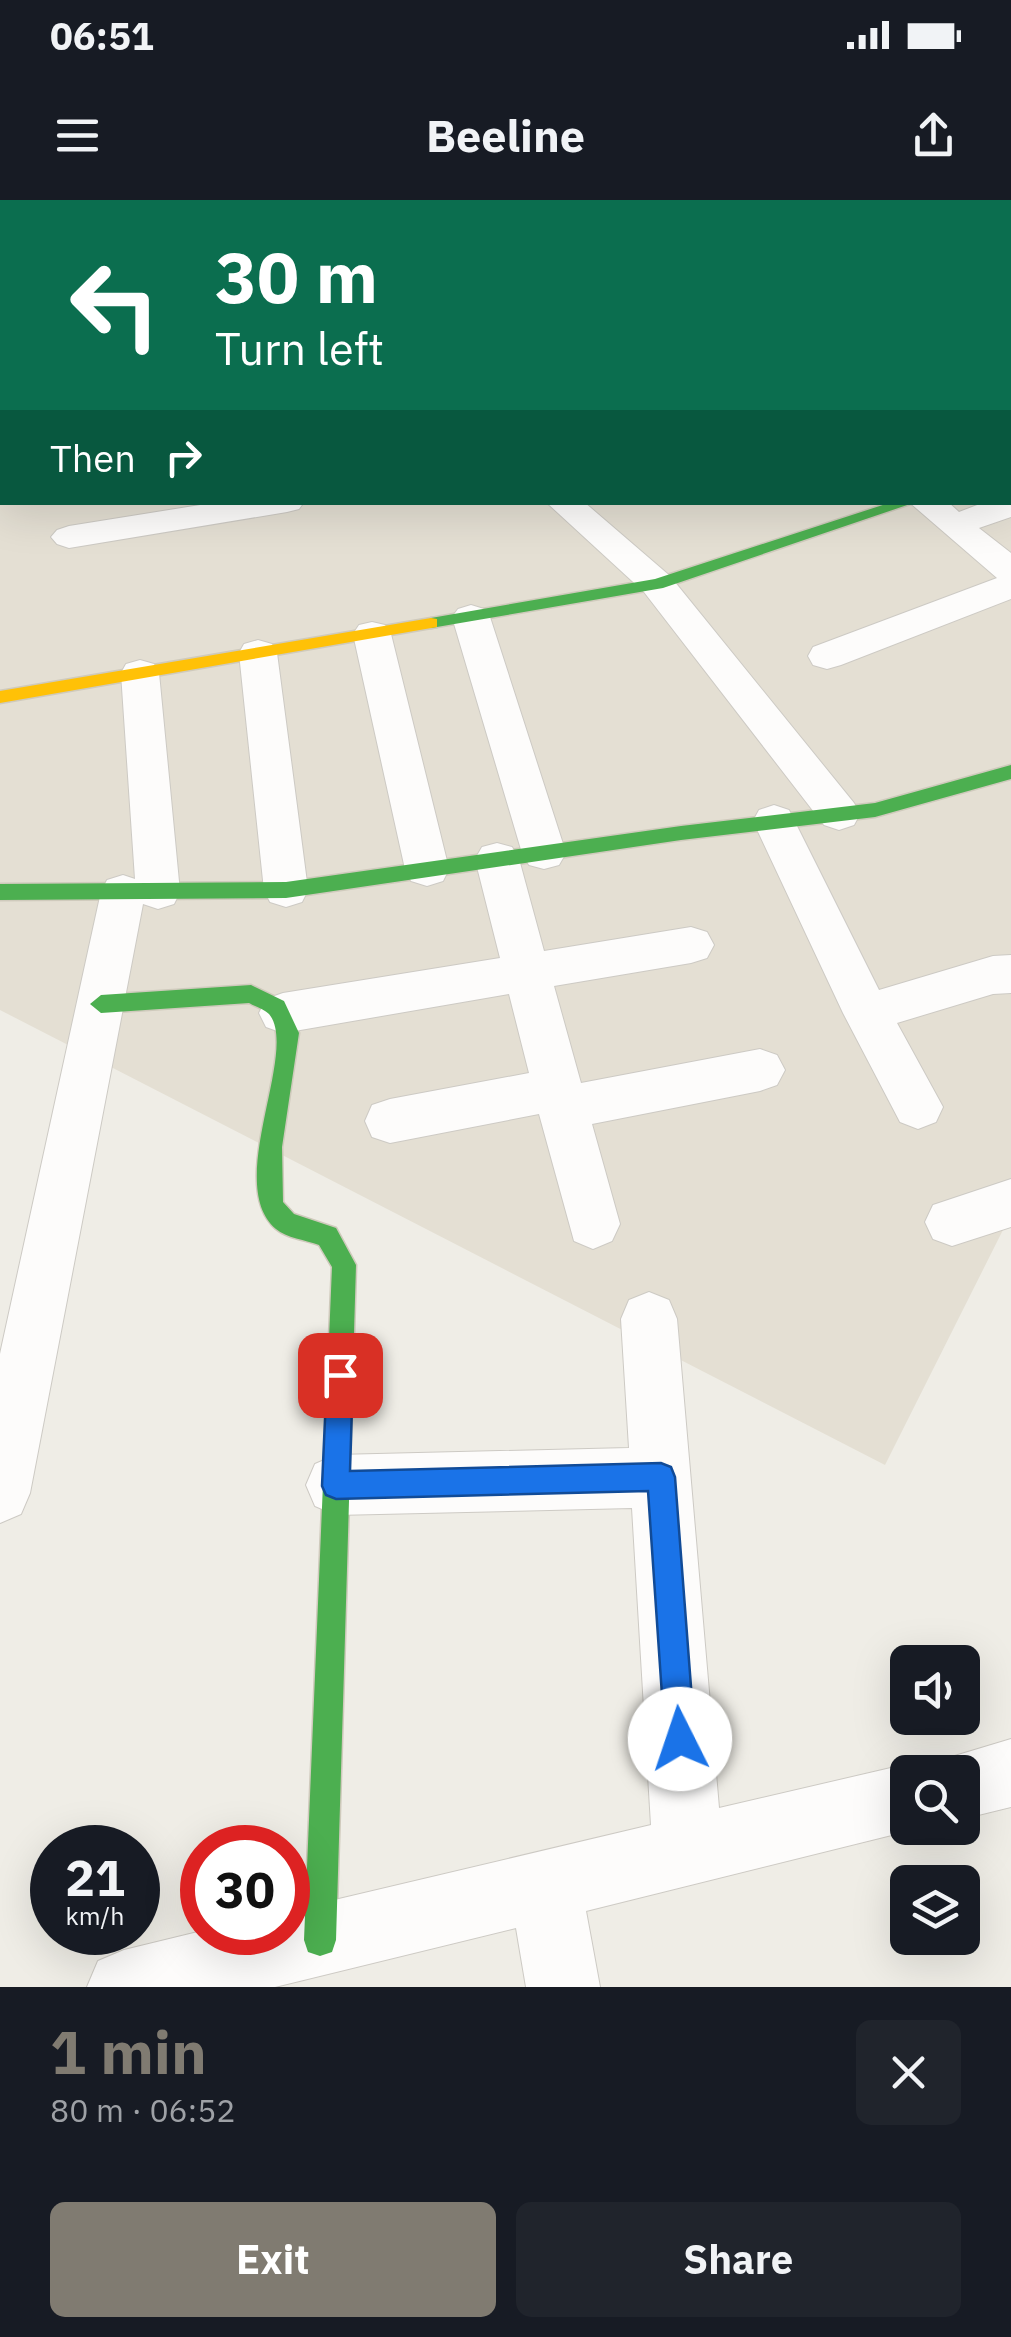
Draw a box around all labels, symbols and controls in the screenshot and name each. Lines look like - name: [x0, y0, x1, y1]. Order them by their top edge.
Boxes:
- text: 06:51: [50, 11, 154, 60]
- text: Beeline: [426, 106, 585, 164]
- icon: menu: [50, 108, 105, 163]
- icon: share: [906, 108, 961, 163]
- text: 30 m: [215, 231, 378, 322]
- icon: left: [50, 240, 180, 370]
- text: Turn left: [215, 319, 384, 377]
- icon: right: [156, 430, 211, 485]
- text: Then: [50, 433, 136, 482]
- pin: [298, 1333, 383, 1418]
- icon: arrive: [313, 1348, 368, 1403]
- map controls: [890, 1645, 980, 1955]
- button: sound: [890, 1645, 980, 1735]
- position arrow: [628, 1687, 732, 1791]
- button: search: [890, 1755, 980, 1845]
- speed limit sign: 30: [180, 1825, 310, 1955]
- text: 21: [65, 1845, 125, 1910]
- button: layers: [890, 1865, 980, 1955]
- text: km/h: [66, 1899, 124, 1932]
- text: 1 min: [50, 2012, 207, 2091]
- button: close: [856, 2020, 961, 2125]
- text: 80 m · 06:52: [50, 2089, 236, 2131]
- button: Exit: [50, 2202, 496, 2317]
- button: Share: [516, 2202, 961, 2317]

